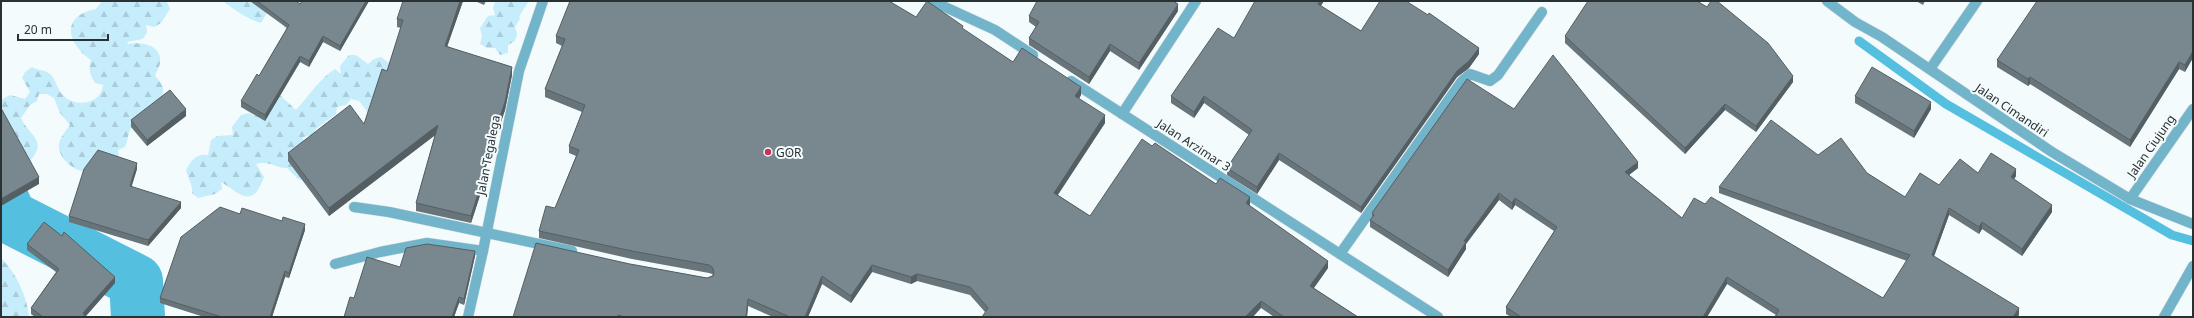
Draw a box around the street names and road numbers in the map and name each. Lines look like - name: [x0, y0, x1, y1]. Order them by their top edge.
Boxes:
- street label: Jalan Cimandiri: [1971, 79, 2052, 141]
- street label: Jalan Ciujung: [2122, 111, 2179, 182]
- street label: Jalan Tegalega: [472, 114, 504, 197]
- street label: Jalan Arzimar 3: [1153, 114, 1234, 175]

